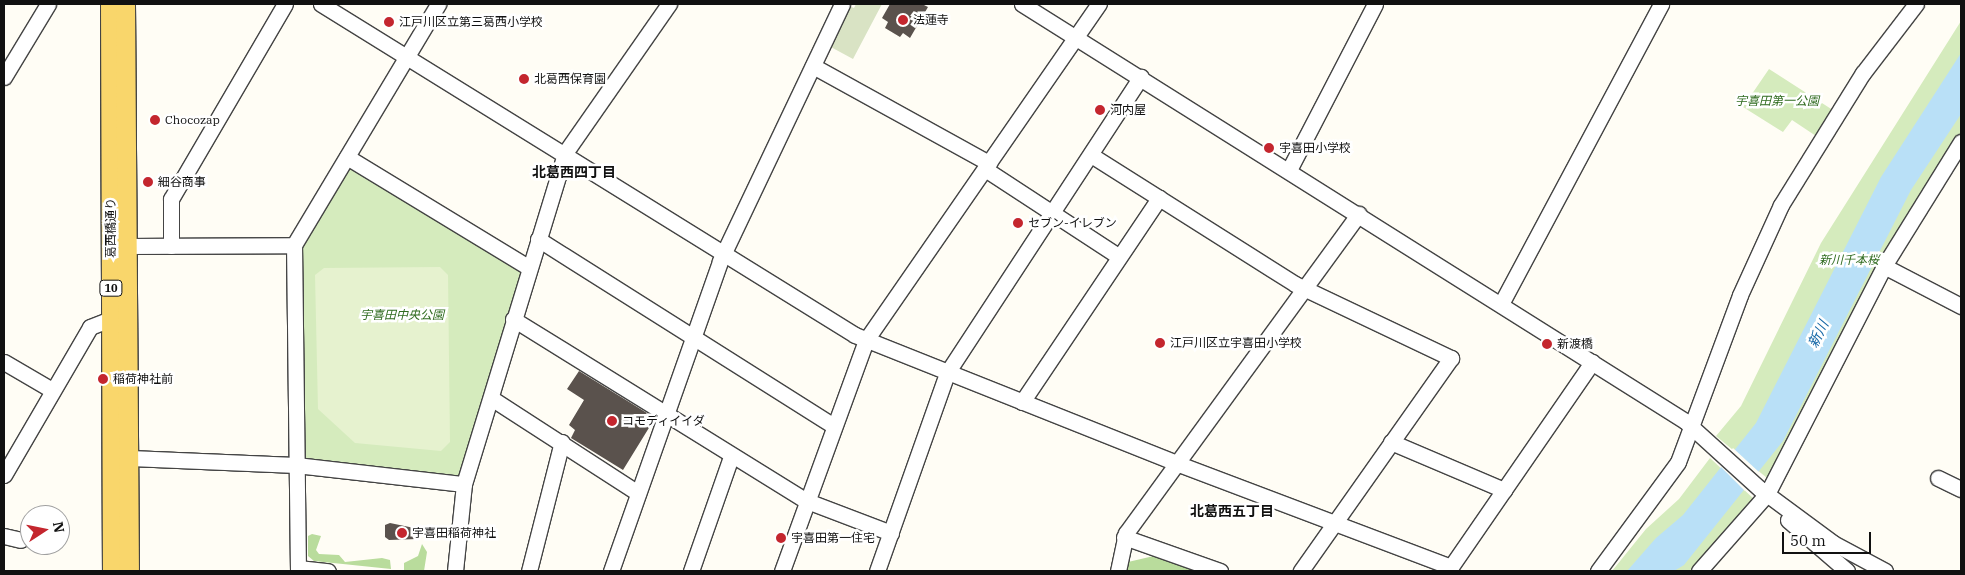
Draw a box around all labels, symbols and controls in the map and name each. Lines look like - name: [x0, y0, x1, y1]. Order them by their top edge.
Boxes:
- place label: 法蓮寺: [913, 13, 949, 27]
- marker: 法蓮寺: [897, 14, 909, 26]
- place label: 江戸川区立第三葛西小学校: [399, 15, 543, 29]
- marker: 江戸川区立第三葛西小学校: [383, 16, 395, 28]
- place label: 北葛西保育園: [534, 72, 606, 86]
- marker: 北葛西保育園: [518, 73, 530, 85]
- park label: 宇喜田第一公園: [1735, 94, 1819, 108]
- place label: 河内屋: [1110, 103, 1146, 117]
- marker: 河内屋: [1094, 104, 1106, 116]
- place label: Chocozap: [165, 113, 220, 127]
- marker: Chocozap: [149, 114, 161, 126]
- place label: 宇喜田小学校: [1279, 141, 1351, 155]
- marker: 宇喜田小学校: [1263, 142, 1275, 154]
- district label: 北葛西四丁目: [532, 164, 616, 180]
- place label: 細谷商事: [158, 175, 206, 189]
- marker: 細谷商事: [142, 176, 154, 188]
- street label: 葛西橋通り: [104, 198, 118, 258]
- place label: セブン-イレブン: [1028, 216, 1117, 230]
- marker: セブン-イレブン: [1012, 217, 1024, 229]
- park label: 新川千本桜: [1819, 253, 1879, 267]
- road number: 10: [98, 280, 124, 296]
- park label: 宇喜田中央公園: [360, 308, 444, 322]
- water label: 新川: [1804, 318, 1832, 350]
- place label: 江戸川区立宇喜田小学校: [1170, 336, 1302, 350]
- marker: 江戸川区立宇喜田小学校: [1154, 337, 1166, 349]
- place label: 新渡橋: [1557, 337, 1593, 351]
- marker: 新渡橋: [1541, 338, 1553, 350]
- place label: 稲荷神社前: [113, 372, 173, 386]
- marker: 稲荷神社前: [97, 373, 109, 385]
- place label: コモディイイダ: [622, 414, 706, 428]
- marker: コモディイイダ: [606, 415, 618, 427]
- district label: 北葛西五丁目: [1190, 503, 1274, 519]
- north arrow: [20, 505, 70, 555]
- text: N: [49, 520, 69, 534]
- scale bar: [1785, 522, 1874, 554]
- place label: 宇喜田稲荷神社: [412, 526, 496, 540]
- marker: 宇喜田稲荷神社: [396, 527, 408, 539]
- place label: 宇喜田第一住宅: [791, 531, 875, 545]
- text: 50 m: [1790, 531, 1826, 550]
- marker: 宇喜田第一住宅: [775, 532, 787, 544]

